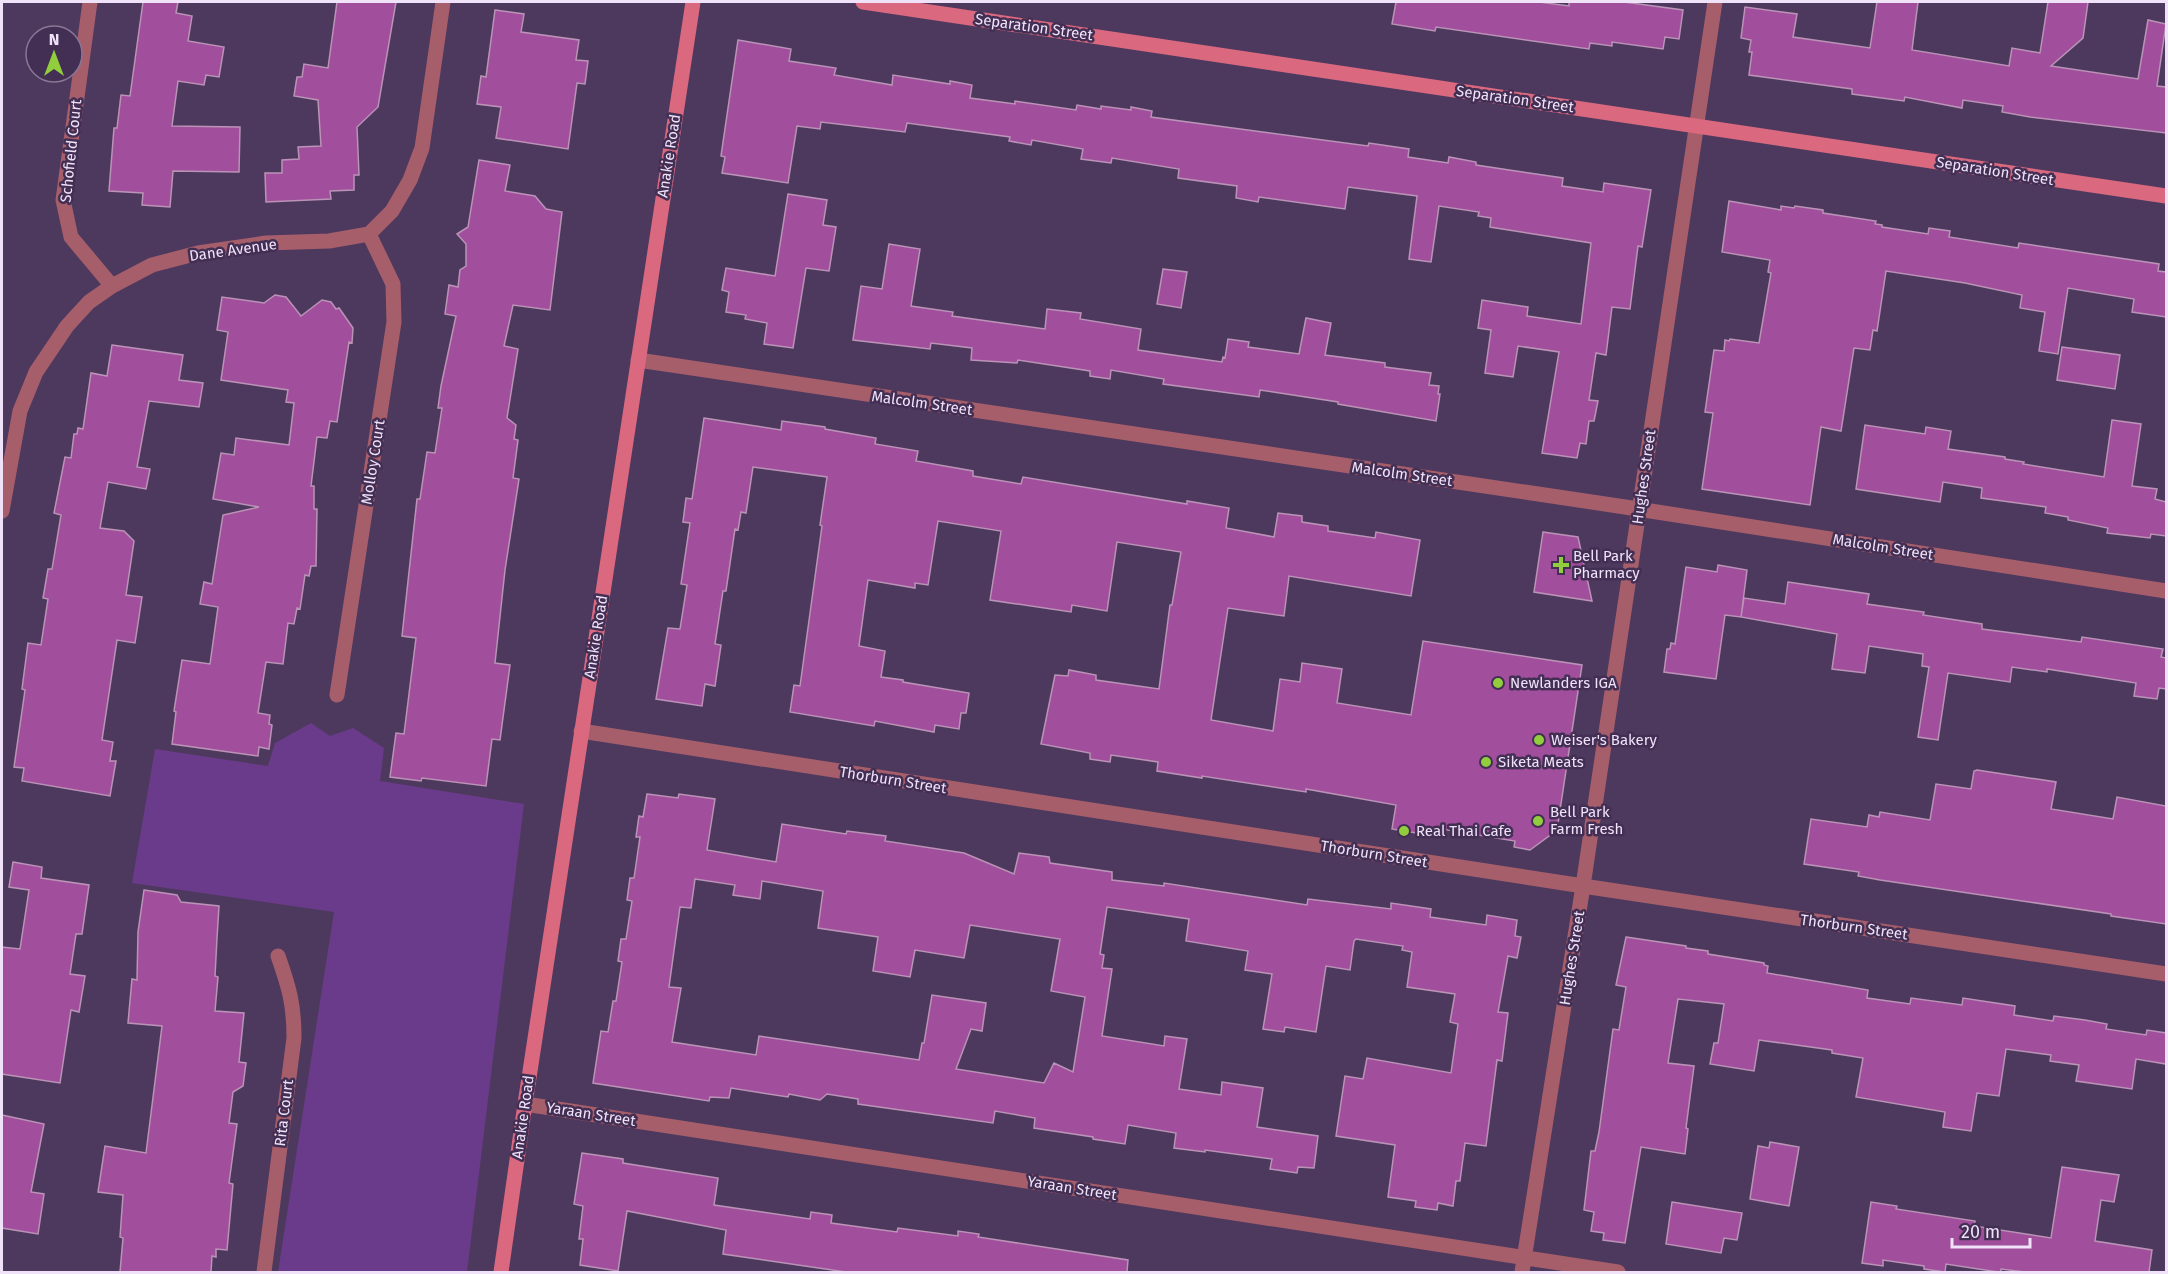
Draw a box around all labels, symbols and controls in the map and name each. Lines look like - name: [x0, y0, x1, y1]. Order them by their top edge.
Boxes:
- street label: Separation Street: [974, 10, 1095, 44]
- north arrow: [24, 24, 84, 84]
- text: N: [49, 30, 59, 49]
- street label: Separation Street: [1455, 82, 1576, 116]
- street label: Schofield Court: [57, 98, 85, 204]
- street label: Anakie Road: [654, 113, 684, 199]
- street label: Separation Street: [1935, 153, 2056, 189]
- street label: Dane Avenue: [188, 235, 278, 265]
- street label: Malcolm Street: [870, 387, 974, 419]
- street label: Molloy Court: [357, 418, 389, 506]
- street label: Hughes Street: [1628, 428, 1660, 525]
- street label: Malcolm Street: [1350, 458, 1454, 490]
- street label: Malcolm Street: [1831, 530, 1935, 564]
- place label: Bell Park Pharmacy: [1573, 547, 1640, 582]
- marker: Bell Park Pharmacy: [1554, 558, 1568, 572]
- street label: Anakie Road: [581, 594, 611, 680]
- place label: Newlanders IGA: [1510, 674, 1617, 692]
- marker: Newlanders IGA: [1491, 676, 1505, 690]
- place label: Weiser's Bakery: [1551, 731, 1658, 749]
- marker: Weiser's Bakery: [1532, 733, 1546, 747]
- place label: Siketa Meats: [1498, 753, 1584, 771]
- marker: Siketa Meats: [1479, 755, 1493, 769]
- street label: Thorburn Street: [838, 763, 948, 797]
- place label: Bell Park Farm Fresh: [1550, 803, 1623, 838]
- marker: Bell Park Farm Fresh: [1531, 814, 1545, 828]
- place label: Real Thai Cafe: [1416, 822, 1512, 840]
- marker: Real Thai Cafe: [1397, 824, 1411, 838]
- street label: Thorburn Street: [1319, 837, 1429, 871]
- street label: Hughes Street: [1556, 909, 1588, 1007]
- street label: Thorburn Street: [1799, 911, 1909, 944]
- street label: Anakie Road: [508, 1074, 538, 1160]
- street label: Rita Court: [271, 1078, 297, 1148]
- street label: Yaraan Street: [545, 1098, 638, 1130]
- street label: Yaraan Street: [1026, 1172, 1119, 1204]
- scale bar: [1952, 1211, 2030, 1249]
- text: 20 m: [1961, 1221, 2000, 1243]

